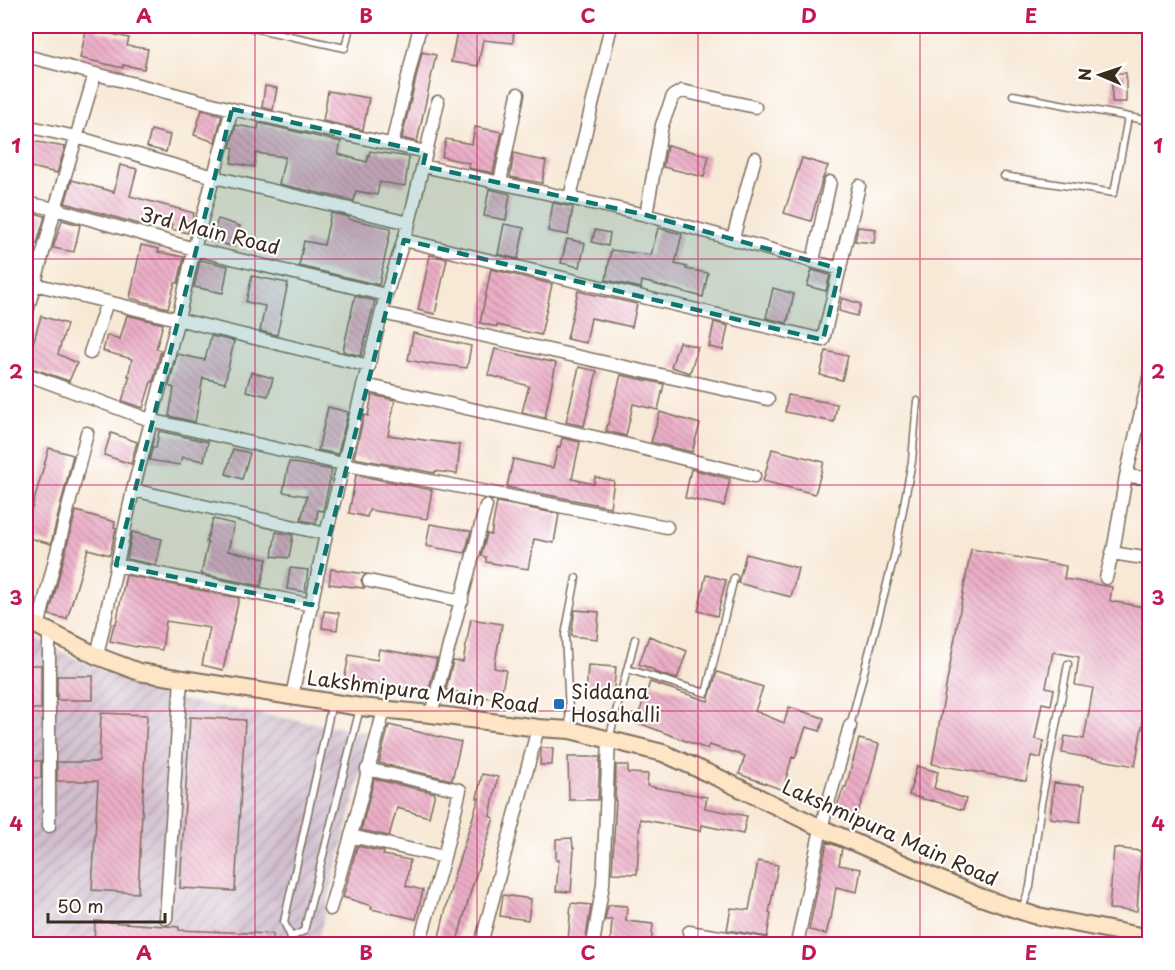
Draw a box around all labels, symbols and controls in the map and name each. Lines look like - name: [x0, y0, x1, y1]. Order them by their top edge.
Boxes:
- text: A: [136, 0, 152, 30]
- text: B: [359, 0, 373, 30]
- text: C: [580, 0, 596, 30]
- text: D: [801, 0, 817, 30]
- text: E: [1025, 0, 1037, 30]
- north arrow: [1070, 45, 1130, 105]
- text: N: [1072, 68, 1096, 81]
- text: 1: [11, 130, 21, 160]
- text: 1: [1153, 130, 1163, 160]
- street label: 3rd Main Road: [137, 198, 283, 262]
- text: 2: [9, 356, 23, 386]
- text: 2: [1151, 356, 1165, 386]
- text: 3: [9, 582, 23, 612]
- text: 3: [1151, 582, 1165, 612]
- street label: Lakshmipura Main Road: [306, 662, 541, 720]
- place label: Siddana Hosahalli: [571, 676, 660, 729]
- marker: Siddana Hosahalli: [552, 697, 566, 711]
- street label: Lakshmipura Main Road: [778, 771, 1003, 893]
- text: 4: [9, 808, 23, 838]
- text: 4: [1151, 808, 1165, 838]
- scale bar: [48, 886, 165, 924]
- text: 50 m: [57, 892, 104, 919]
- text: A: [136, 937, 152, 967]
- text: B: [359, 937, 373, 967]
- text: C: [580, 937, 596, 967]
- text: D: [801, 937, 817, 967]
- text: E: [1025, 937, 1037, 967]

